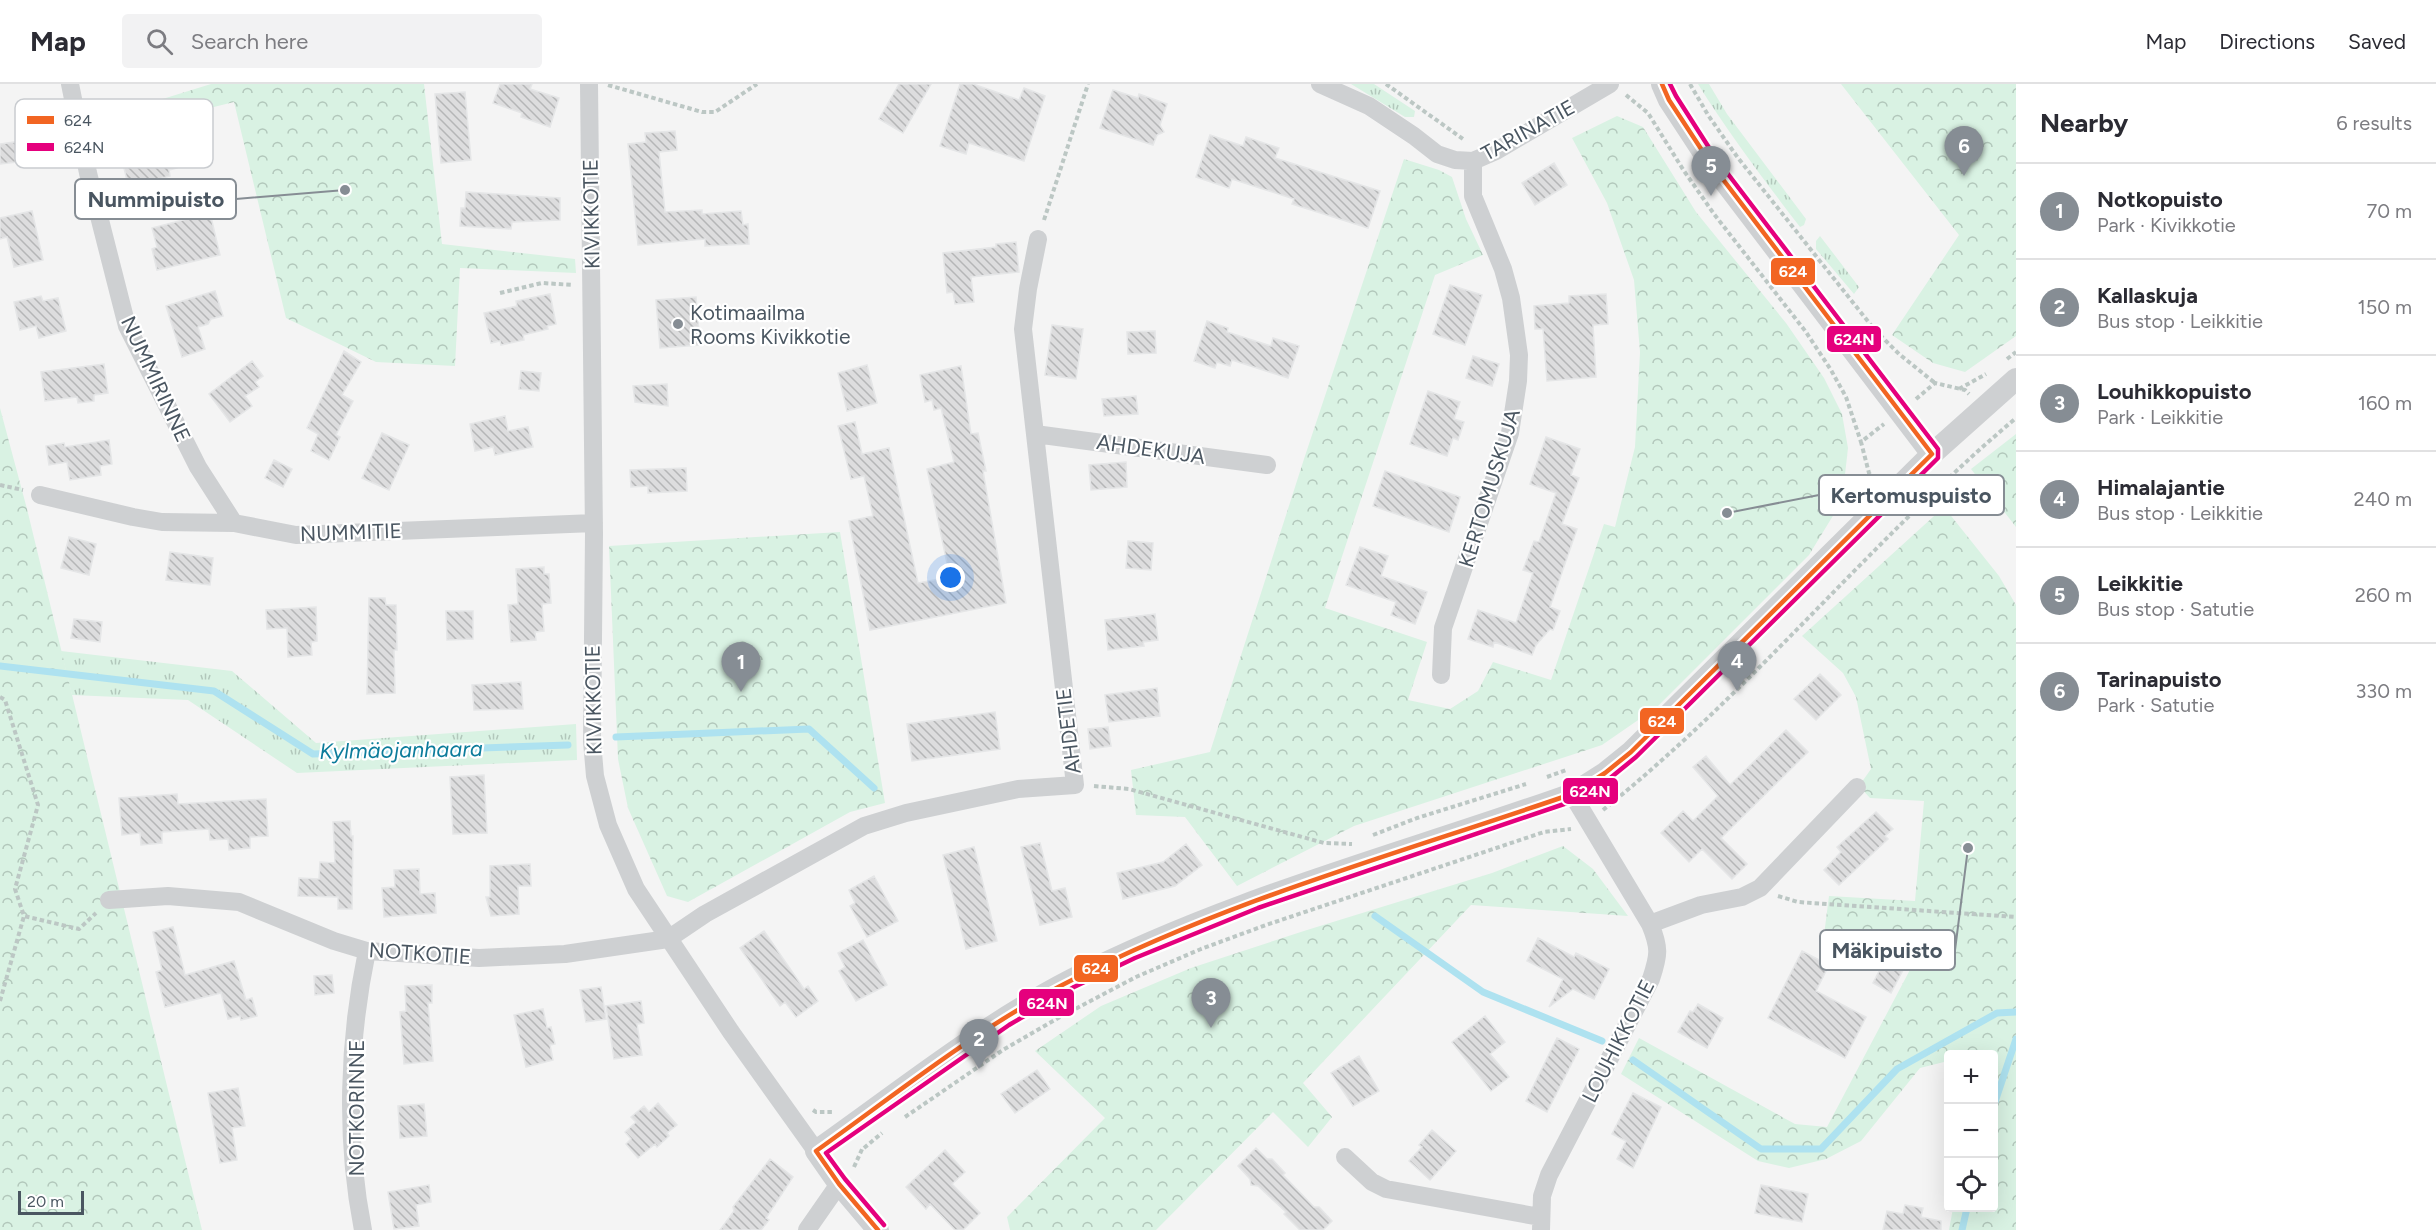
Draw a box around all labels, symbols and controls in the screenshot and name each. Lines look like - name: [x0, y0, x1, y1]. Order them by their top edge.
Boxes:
- search box: [122, 14, 542, 68]
- text: Map: [30, 24, 86, 58]
- icon: search: [143, 25, 176, 58]
- text: Search here: [191, 28, 308, 55]
- text: Map: [2145, 29, 2186, 54]
- text: Directions: [2219, 29, 2315, 54]
- text: Saved: [2348, 29, 2406, 54]
- street label: TARINATIE: [1477, 94, 1579, 166]
- legend: [15, 99, 213, 168]
- text: Nearby: [2040, 107, 2128, 139]
- text: 624: [64, 111, 92, 130]
- text: 6 results: [2336, 111, 2412, 135]
- pin: 6: [1944, 126, 1984, 176]
- text: 624N: [64, 138, 104, 157]
- pin: 5: [1692, 147, 1730, 196]
- street label: KIVIKKOTIE: [578, 159, 604, 269]
- callout: Nummipuisto: [75, 179, 236, 219]
- text: Nummipuisto: [88, 186, 225, 213]
- text: Notkopuisto: [2097, 186, 2223, 213]
- text: 1: [2055, 199, 2064, 223]
- text: 70 m: [2366, 199, 2412, 223]
- text: Park · Kivikkotie: [2097, 213, 2236, 237]
- line badge: 624: [1770, 257, 1816, 286]
- text: 624: [1779, 262, 1807, 281]
- text: Kallaskuja: [2097, 282, 2198, 309]
- text: 2: [2054, 295, 2065, 319]
- text: 150 m: [2357, 295, 2412, 319]
- place label: Kotimaailma Rooms Kivikkotie: [690, 300, 850, 349]
- text: Bus stop · Leikkitie: [2097, 309, 2263, 333]
- street label: NUMMIRINNE: [116, 312, 196, 446]
- marker: Kotimaailma Rooms Kivikkotie: [671, 317, 685, 331]
- line badge: 624N: [1826, 325, 1882, 353]
- text: 624N: [1833, 330, 1875, 349]
- text: Louhikkopuisto: [2097, 378, 2251, 405]
- text: 3: [2054, 391, 2065, 415]
- text: 160 m: [2358, 391, 2412, 415]
- text: Park · Leikkitie: [2097, 405, 2223, 429]
- street label: KERTOMUSKUJA: [1453, 406, 1525, 570]
- street label: AHDEKUJA: [1095, 429, 1207, 469]
- text: Himalajantie: [2097, 474, 2225, 501]
- callout: Kertomuspuisto: [1819, 475, 2004, 515]
- text: Kertomuspuisto: [1830, 482, 1992, 509]
- text: 4: [2053, 487, 2066, 511]
- text: 240 m: [2354, 487, 2412, 511]
- text: Bus stop · Leikkitie: [2097, 501, 2263, 525]
- street label: NUMMITIE: [300, 518, 402, 546]
- your location: [936, 563, 965, 592]
- text: Leikkitie: [2097, 570, 2183, 597]
- text: 5: [2054, 583, 2065, 607]
- text: 260 m: [2355, 583, 2412, 607]
- text: Bus stop · Satutie: [2097, 597, 2254, 621]
- pin: 1: [722, 642, 760, 692]
- pin: 4: [1718, 642, 1756, 691]
- street label: KIVIKKOTIE: [580, 645, 606, 755]
- text: Tarinapuisto: [2097, 666, 2222, 693]
- text: 6: [2054, 679, 2065, 703]
- text: 330 m: [2355, 679, 2412, 703]
- street label: AHDETIE: [1050, 687, 1086, 775]
- text: Park · Satutie: [2097, 693, 2214, 717]
- line badge: 624: [1639, 707, 1685, 735]
- text: 624: [1648, 712, 1676, 731]
- water label: Kylmäojanhaara: [319, 735, 483, 765]
- line badge: 624N: [1562, 777, 1619, 805]
- text: 624N: [1569, 782, 1611, 801]
- callout: Mäkipuisto: [1820, 930, 1955, 970]
- street label: NOTKOTIE: [368, 937, 472, 969]
- text: Mäkipuisto: [1831, 937, 1943, 964]
- line badge: 624: [1073, 954, 1119, 983]
- text: 624: [1082, 959, 1110, 978]
- street label: LOUHIKKOTIE: [1576, 975, 1660, 1107]
- pin: 3: [1192, 978, 1230, 1028]
- line badge: 624N: [1018, 988, 1075, 1017]
- text: 624N: [1026, 994, 1068, 1013]
- pin: 2: [960, 1020, 998, 1069]
- street label: NOTKORINNE: [344, 1040, 369, 1176]
- map controls: [1944, 1050, 1998, 1212]
- button: +: [1944, 1050, 1998, 1104]
- button: −: [1944, 1104, 1998, 1158]
- button: locate: [1944, 1158, 1998, 1212]
- scale bar: [18, 1188, 84, 1216]
- text: 20 m: [27, 1192, 64, 1211]

